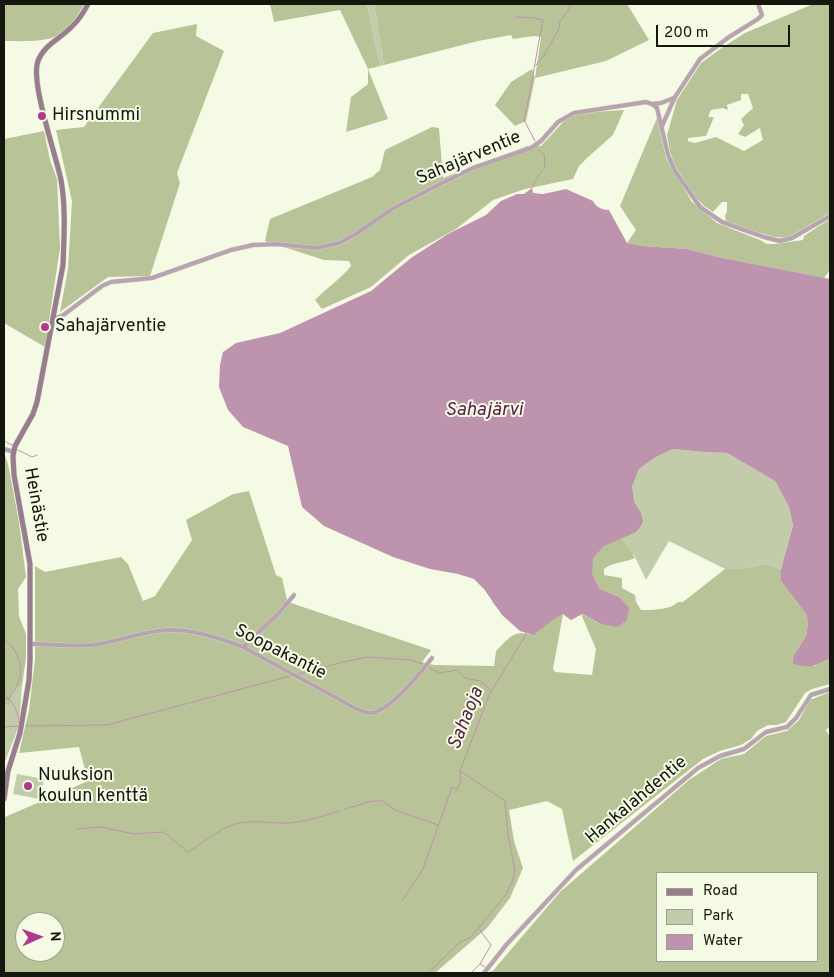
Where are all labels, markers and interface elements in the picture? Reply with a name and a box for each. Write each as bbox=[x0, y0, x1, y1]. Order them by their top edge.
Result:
scale bar bbox=[659, 15, 793, 47]
text: 200 m bbox=[664, 24, 709, 43]
place label: Hirsnummi bbox=[52, 105, 140, 127]
marker: Hirsnummi bbox=[36, 110, 48, 122]
street label: Sahajärventie bbox=[414, 127, 524, 191]
place label: Sahajärventie bbox=[55, 316, 166, 338]
marker: Sahajärventie bbox=[39, 321, 51, 333]
water label: Sahajärvi bbox=[445, 400, 523, 422]
street label: Heinästie bbox=[18, 466, 52, 544]
street label: Soopakantie bbox=[231, 621, 329, 685]
water label: Sahaoja bbox=[444, 684, 490, 754]
street label: Hankalahdentie bbox=[582, 752, 692, 850]
place label: Nuuksion koulun kenttä bbox=[38, 765, 148, 808]
marker: Nuuksion koulun kenttä bbox=[22, 780, 34, 792]
legend bbox=[656, 872, 819, 962]
text: Road bbox=[703, 882, 738, 901]
text: Park bbox=[703, 907, 734, 926]
north arrow bbox=[15, 912, 65, 962]
text: N bbox=[46, 931, 63, 942]
text: Water bbox=[703, 932, 742, 951]

